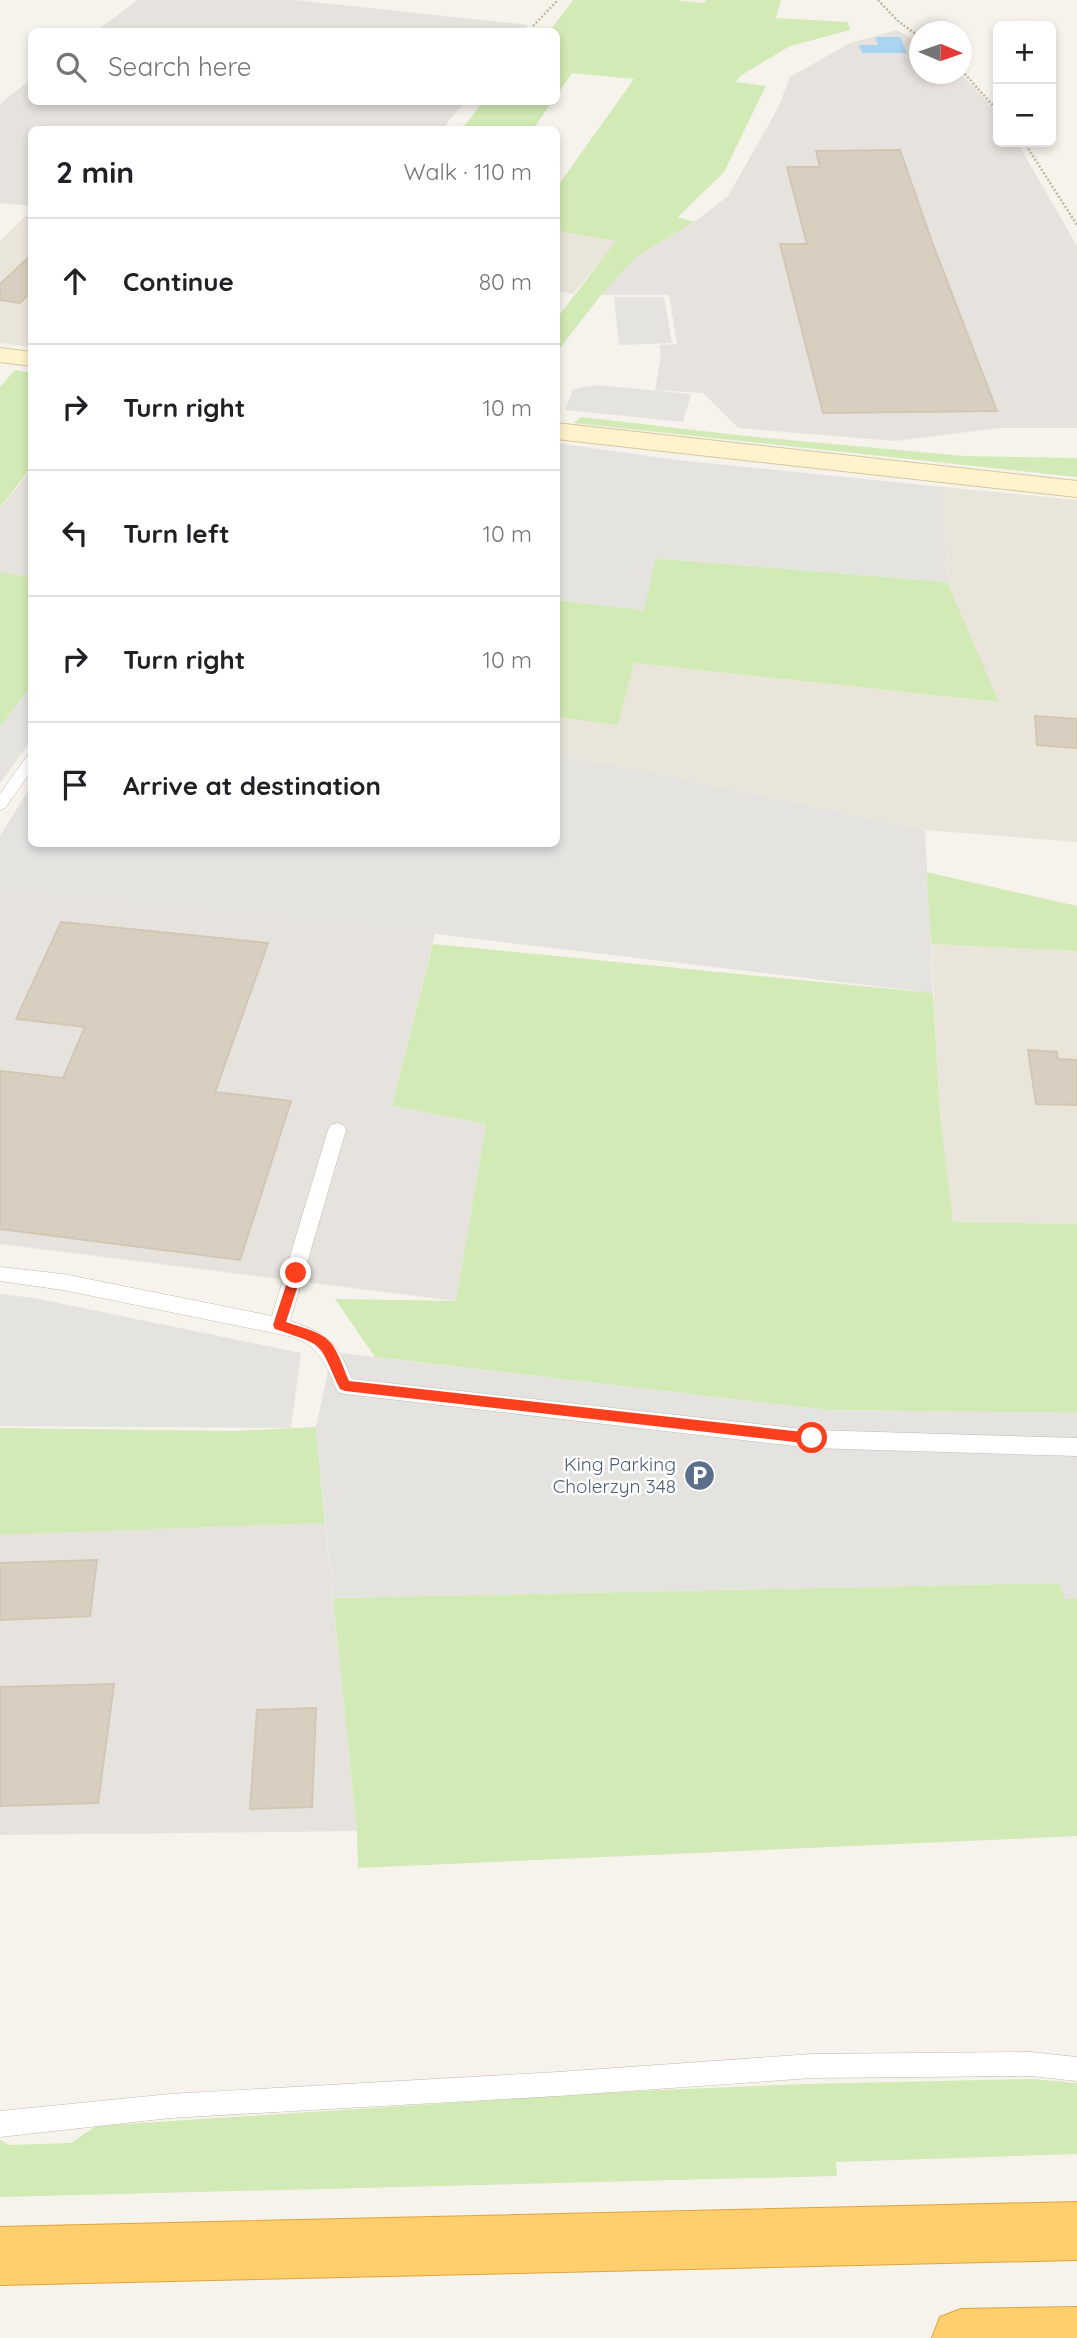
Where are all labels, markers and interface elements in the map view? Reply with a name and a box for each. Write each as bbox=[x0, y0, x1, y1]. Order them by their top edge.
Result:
north arrow bbox=[909, 21, 972, 84]
map controls bbox=[993, 21, 1056, 147]
button: + bbox=[993, 21, 1056, 84]
search box bbox=[28, 28, 560, 105]
icon: search bbox=[52, 48, 90, 86]
text: Search here bbox=[108, 50, 252, 83]
button: − bbox=[993, 84, 1056, 147]
text: 2 min bbox=[56, 153, 134, 191]
text: Walk · 110 m bbox=[403, 157, 532, 186]
icon: ahead bbox=[56, 262, 94, 300]
text: Continue bbox=[123, 265, 234, 298]
text: 80 m bbox=[479, 267, 532, 296]
icon: right bbox=[56, 388, 94, 426]
text: Turn right bbox=[123, 391, 245, 424]
text: 10 m bbox=[483, 393, 532, 422]
icon: left bbox=[56, 514, 94, 552]
text: Turn left bbox=[123, 517, 230, 550]
text: 10 m bbox=[483, 519, 532, 548]
icon: right bbox=[56, 640, 94, 678]
text: Turn right bbox=[123, 643, 245, 676]
text: 10 m bbox=[483, 645, 532, 674]
icon: arrive bbox=[56, 766, 94, 804]
text: Arrive at destination bbox=[123, 769, 381, 802]
route end bbox=[280, 1257, 311, 1288]
route start bbox=[796, 1422, 827, 1453]
place label: King Parking Cholerzyn 348 bbox=[553, 1452, 676, 1498]
parking icon: King Parking Cholerzyn 348 bbox=[682, 1458, 716, 1492]

